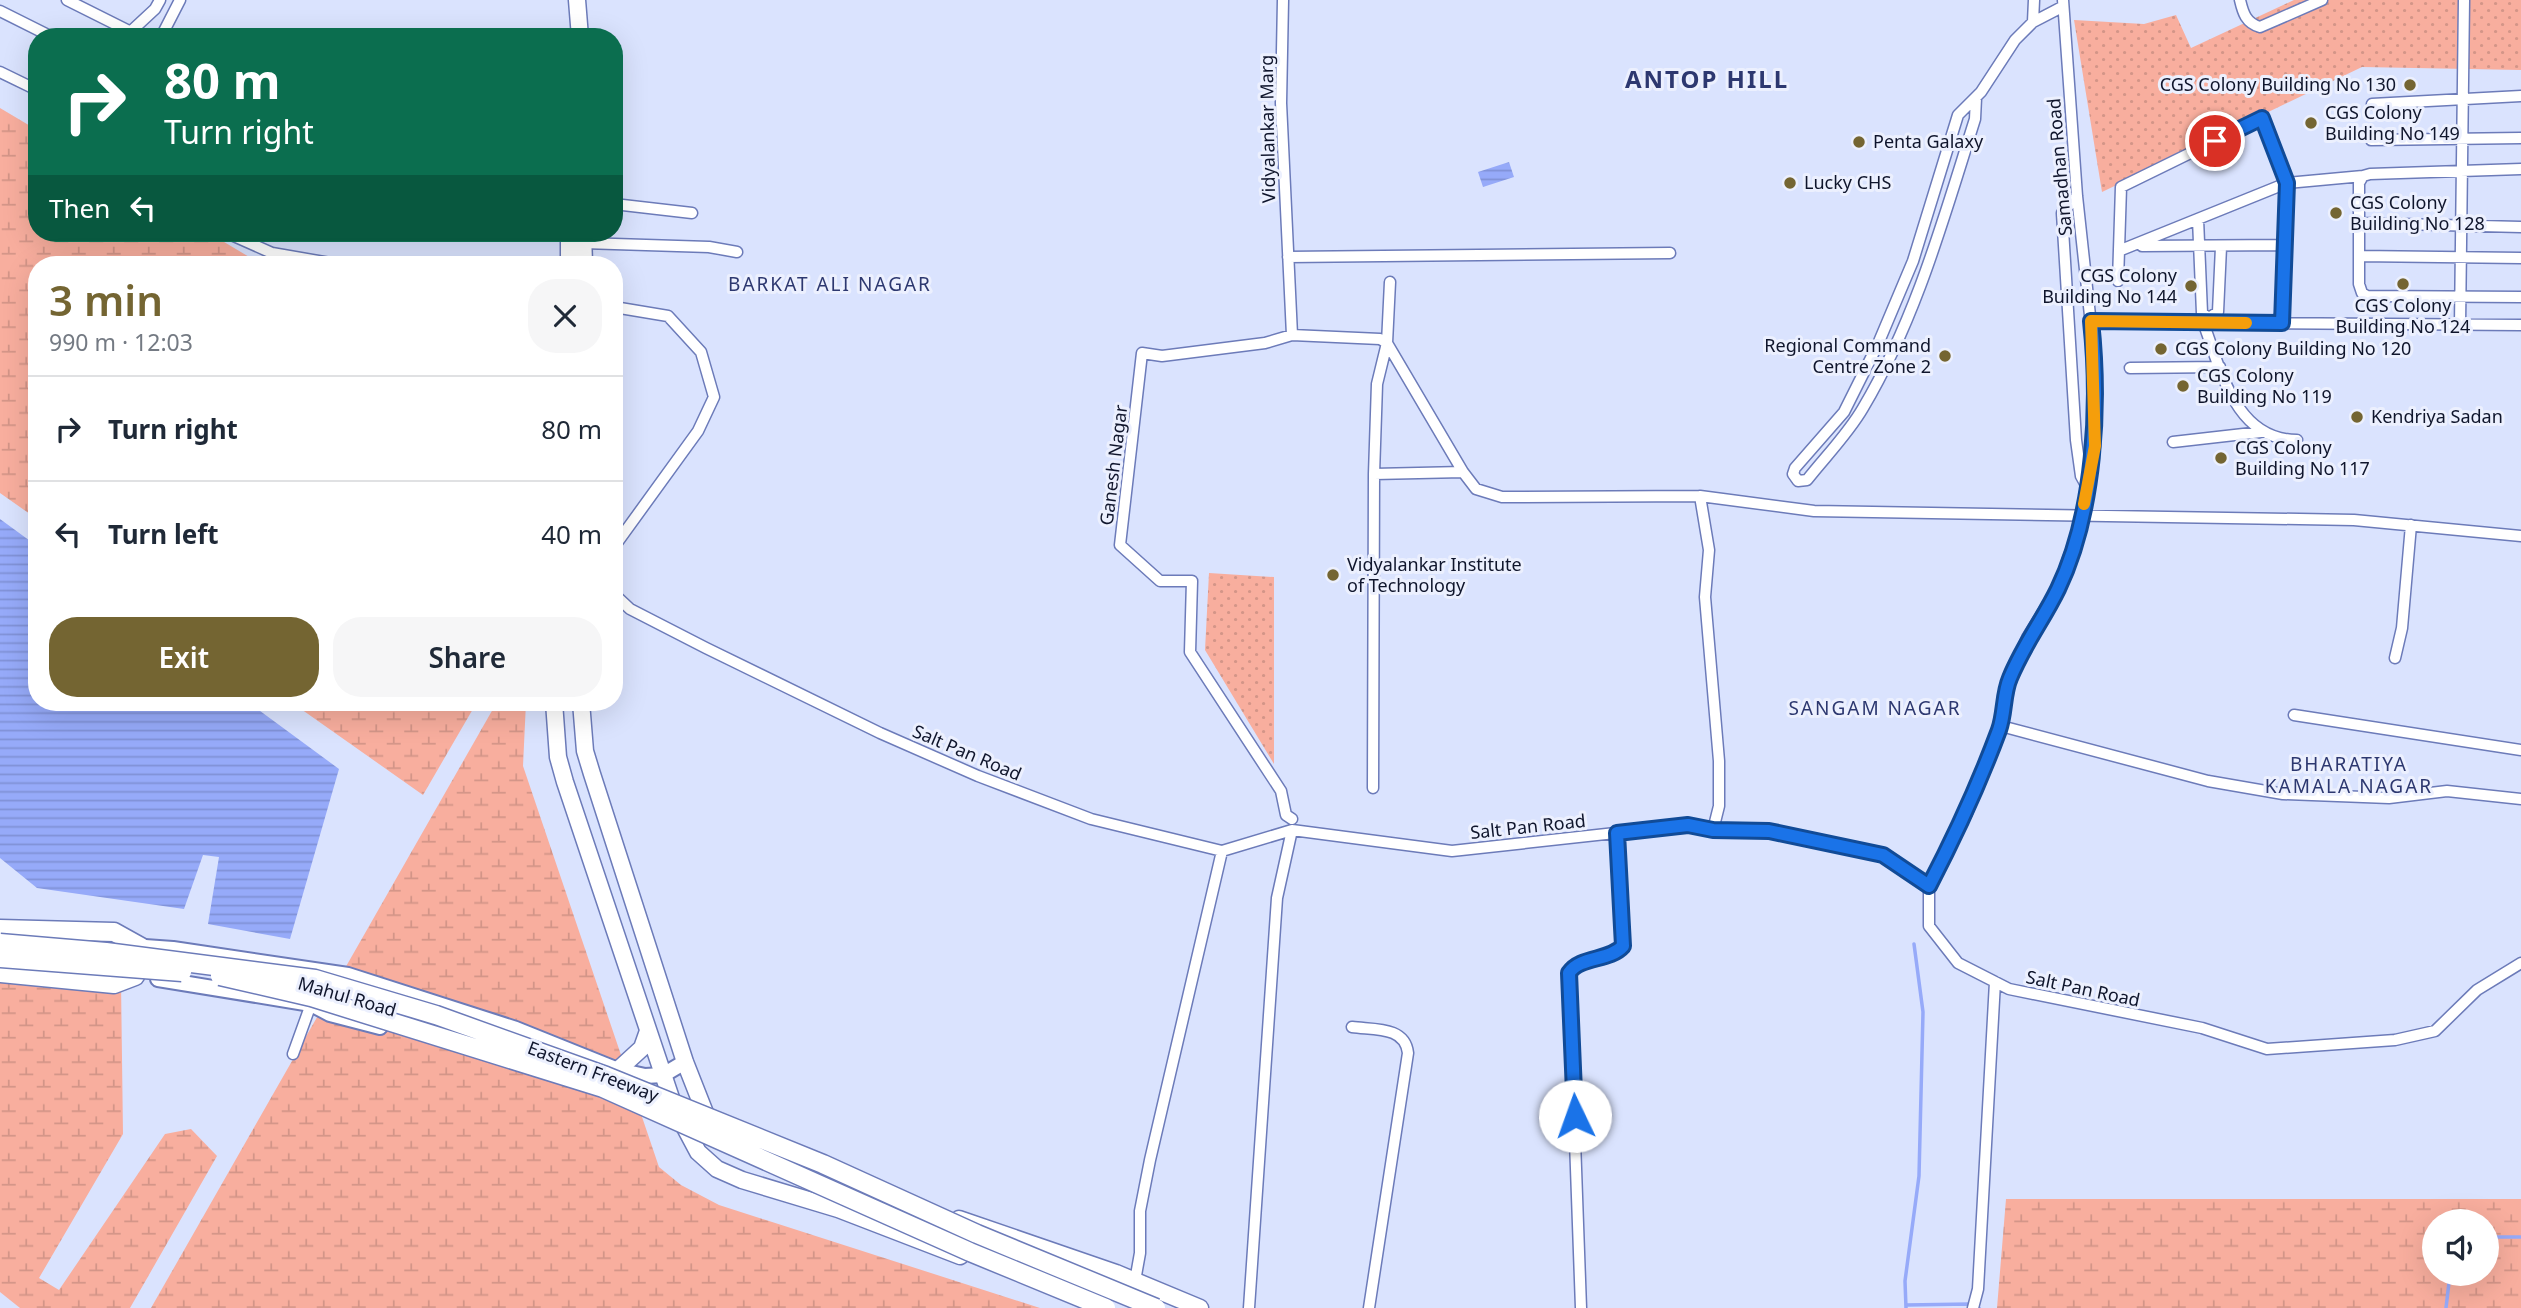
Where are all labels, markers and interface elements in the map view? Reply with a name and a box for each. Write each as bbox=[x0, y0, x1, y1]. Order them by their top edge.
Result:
text: 80 m bbox=[164, 47, 281, 113]
street label: Vidyalankar Marg bbox=[1254, 55, 1280, 203]
icon: right bbox=[49, 56, 140, 147]
district label: ANTOP HILL bbox=[1625, 62, 1789, 95]
place label: CGS Colony Building No 130 bbox=[2160, 72, 2396, 96]
marker: CGS Colony Building No 130 bbox=[2402, 77, 2418, 93]
street label: Samadhan Road bbox=[2041, 97, 2077, 237]
place label: CGS Colony Building No 149 bbox=[2325, 100, 2460, 145]
text: Turn right bbox=[164, 110, 314, 153]
pin bbox=[2185, 111, 2245, 171]
marker: CGS Colony Building No 149 bbox=[2303, 115, 2319, 131]
icon: arrive bbox=[2196, 122, 2234, 160]
place label: Penta Galaxy bbox=[1873, 129, 1984, 153]
marker: Penta Galaxy bbox=[1851, 134, 1867, 150]
place label: Lucky CHS bbox=[1804, 170, 1891, 194]
marker: Lucky CHS bbox=[1782, 175, 1798, 191]
icon: left bbox=[124, 189, 162, 227]
text: Then bbox=[49, 190, 110, 226]
place label: CGS Colony Building No 128 bbox=[2350, 190, 2485, 235]
marker: CGS Colony Building No 128 bbox=[2328, 205, 2344, 221]
place label: CGS Colony Building No 144 bbox=[2042, 263, 2178, 308]
text: 3 min bbox=[49, 271, 163, 328]
district label: BARKAT ALI NAGAR bbox=[728, 271, 932, 297]
marker: CGS Colony Building No 124 bbox=[2395, 276, 2411, 292]
marker: CGS Colony Building No 144 bbox=[2183, 278, 2199, 294]
button: close bbox=[528, 279, 602, 353]
place label: CGS Colony Building No 124 bbox=[2336, 293, 2470, 338]
text: 990 m · 12:03 bbox=[49, 326, 193, 358]
place label: Regional Command Centre Zone 2 bbox=[1764, 333, 1931, 378]
place label: CGS Colony Building No 120 bbox=[2175, 336, 2411, 360]
marker: CGS Colony Building No 120 bbox=[2153, 341, 2169, 357]
marker: Regional Command Centre Zone 2 bbox=[1937, 348, 1953, 364]
place label: CGS Colony Building No 119 bbox=[2197, 363, 2332, 408]
marker: CGS Colony Building No 119 bbox=[2175, 378, 2191, 394]
street label: Ganesh Nagar bbox=[1094, 403, 1132, 527]
place label: Kendriya Sadan bbox=[2371, 404, 2503, 428]
marker: Kendriya Sadan bbox=[2349, 409, 2365, 425]
icon: right bbox=[49, 410, 87, 448]
text: Turn right bbox=[108, 411, 238, 447]
text: 80 m bbox=[541, 411, 602, 447]
place label: CGS Colony Building No 117 bbox=[2235, 435, 2370, 480]
marker: CGS Colony Building No 117 bbox=[2213, 450, 2229, 466]
icon: left bbox=[49, 515, 87, 553]
text: Turn left bbox=[108, 516, 219, 552]
text: 40 m bbox=[541, 516, 602, 552]
place label: Vidyalankar Institute of Technology bbox=[1347, 552, 1522, 597]
marker: Vidyalankar Institute of Technology bbox=[1325, 567, 1341, 583]
button: Exit bbox=[49, 617, 319, 697]
button: Share bbox=[333, 617, 602, 697]
district label: SANGAM NAGAR bbox=[1788, 695, 1962, 721]
street label: Salt Pan Road bbox=[909, 718, 1025, 786]
district label: BHARATIYA KAMALA NAGAR bbox=[2265, 751, 2433, 799]
street label: Salt Pan Road bbox=[1469, 808, 1587, 844]
street label: Salt Pan Road bbox=[2024, 964, 2142, 1012]
street label: Mahul Road bbox=[295, 971, 399, 1022]
street label: Eastern Freeway bbox=[524, 1035, 663, 1107]
position arrow bbox=[1538, 1079, 1612, 1153]
map controls bbox=[2422, 1209, 2499, 1286]
button: sound bbox=[2422, 1209, 2499, 1286]

